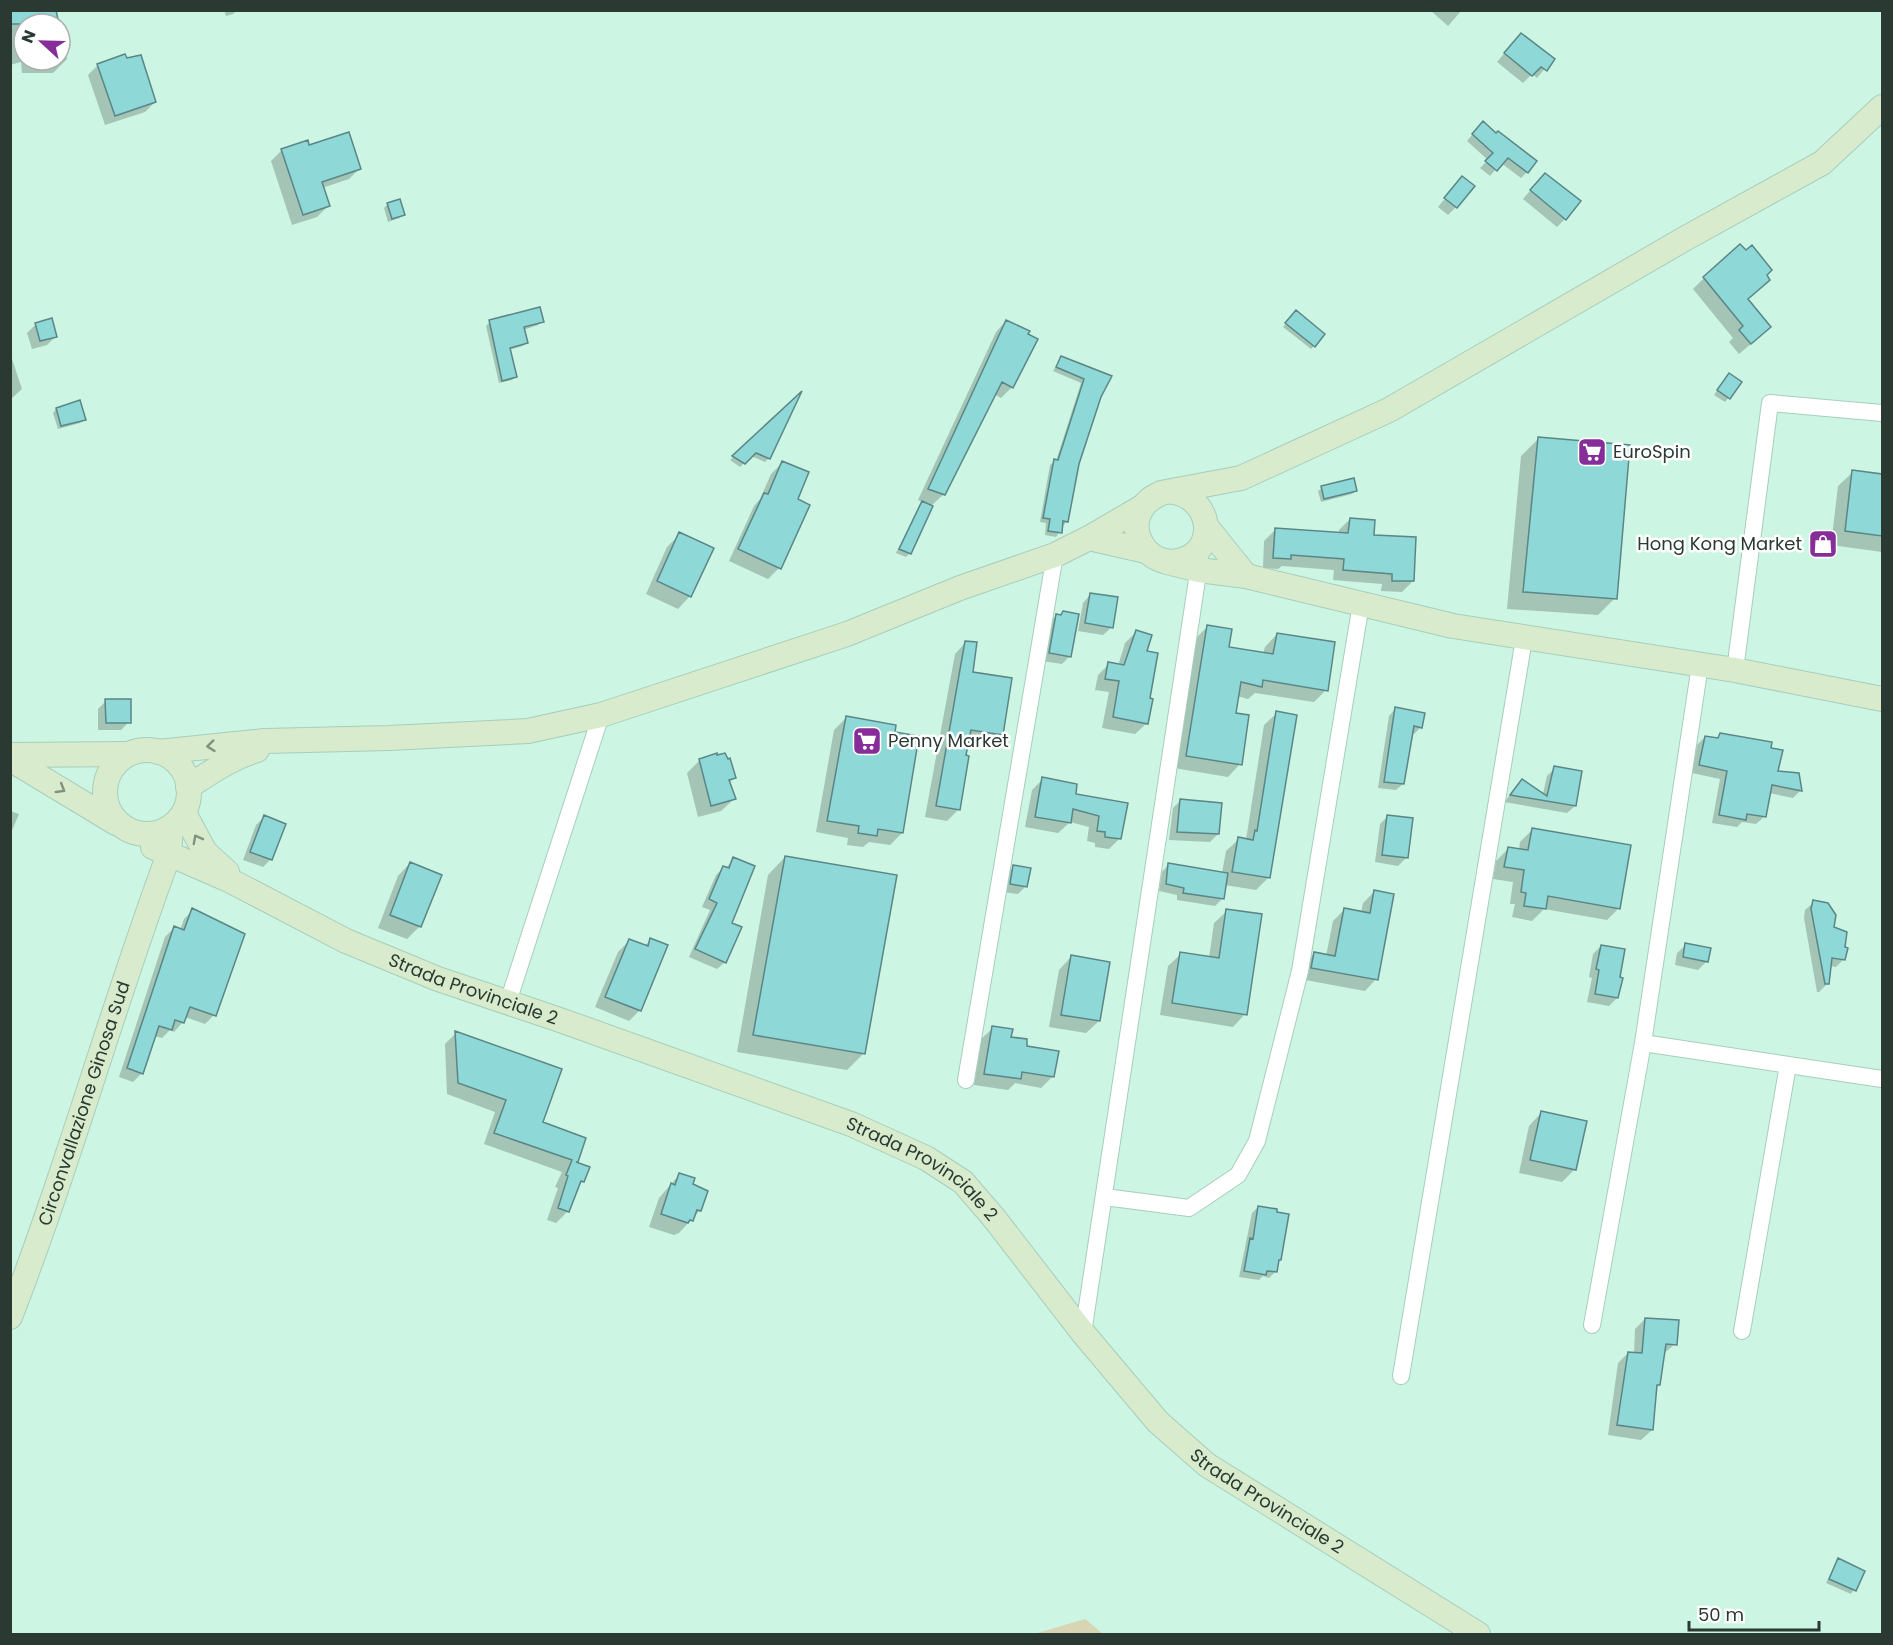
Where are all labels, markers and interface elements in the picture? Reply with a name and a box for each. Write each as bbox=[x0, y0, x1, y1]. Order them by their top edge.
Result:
north arrow bbox=[12, 12, 72, 72]
text: N bbox=[16, 27, 41, 46]
supermarket icon: EuroSpin bbox=[1576, 436, 1608, 468]
place label: EuroSpin bbox=[1613, 439, 1691, 464]
shop icon: Hong Kong Market bbox=[1807, 528, 1839, 560]
place label: Hong Kong Market bbox=[1637, 531, 1802, 556]
supermarket icon: Penny Market bbox=[851, 725, 883, 757]
place label: Penny Market bbox=[888, 728, 1009, 753]
one-way arrow bbox=[207, 739, 216, 752]
one-way arrow bbox=[55, 782, 65, 794]
one-way arrow bbox=[193, 834, 204, 845]
street label: Strada Provinciale 2 bbox=[385, 947, 561, 1030]
street label: Circonvallazione Ginosa Sud bbox=[31, 978, 136, 1229]
street label: Strada Provinciale 2 bbox=[842, 1110, 1004, 1226]
street label: Strada Provinciale 2 bbox=[1185, 1443, 1349, 1559]
scale bar bbox=[1689, 1594, 1820, 1632]
text: 50 m bbox=[1698, 1602, 1744, 1627]

